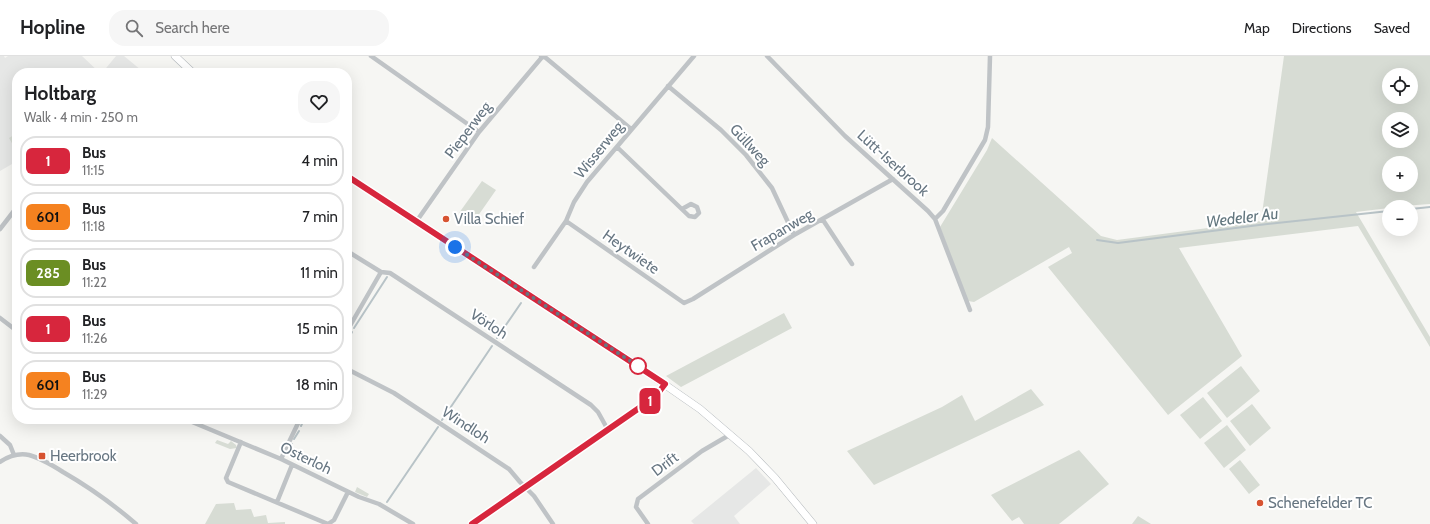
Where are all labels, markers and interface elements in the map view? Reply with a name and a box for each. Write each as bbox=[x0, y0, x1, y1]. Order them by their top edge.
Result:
search box bbox=[109, 10, 389, 46]
text: Hopline bbox=[20, 16, 85, 39]
icon: search bbox=[123, 17, 145, 39]
text: Search here bbox=[155, 19, 230, 37]
text: Map bbox=[1244, 19, 1270, 37]
text: Directions bbox=[1292, 19, 1352, 37]
text: Saved bbox=[1374, 19, 1410, 37]
map controls bbox=[1382, 68, 1418, 236]
button: locate bbox=[1382, 68, 1418, 104]
button: heart bbox=[298, 81, 340, 123]
text: Holtbarg bbox=[24, 82, 96, 105]
street label: Pieperweg bbox=[441, 98, 495, 162]
text: Walk · 4 min · 250 m bbox=[24, 109, 138, 125]
button: layers bbox=[1382, 112, 1418, 148]
street label: Wisserweg bbox=[571, 117, 628, 182]
street label: Güllweg bbox=[726, 120, 774, 170]
street label: Lütt-Iserbrook bbox=[853, 126, 933, 200]
text: Bus bbox=[82, 144, 106, 162]
text: 1 bbox=[45, 152, 51, 170]
text: 4 min bbox=[301, 152, 338, 170]
button: + bbox=[1382, 156, 1418, 192]
text: 11:15 bbox=[82, 162, 104, 178]
text: Bus bbox=[82, 200, 106, 218]
button: − bbox=[1382, 200, 1418, 236]
water label: Wedeler Au bbox=[1205, 204, 1279, 231]
street label: Frapanweg bbox=[748, 205, 817, 255]
text: 601 bbox=[37, 208, 59, 226]
text: 7 min bbox=[302, 208, 338, 226]
place label: Villa Schief bbox=[454, 210, 524, 228]
marker: Villa Schief bbox=[441, 214, 451, 224]
text: 11:18 bbox=[82, 218, 105, 234]
street label: Heytwiete bbox=[599, 226, 663, 278]
your location bbox=[445, 237, 465, 257]
text: Bus bbox=[82, 256, 106, 274]
text: 285 bbox=[36, 264, 60, 282]
text: 11 min bbox=[300, 264, 338, 282]
text: 11:22 bbox=[82, 274, 107, 290]
street label: Vörloh bbox=[467, 305, 511, 343]
text: Bus bbox=[82, 312, 106, 330]
text: 1 bbox=[45, 320, 51, 338]
text: 15 min bbox=[297, 320, 338, 338]
text: 11:26 bbox=[82, 330, 107, 346]
unlabelled marker bbox=[629, 357, 647, 375]
text: Bus bbox=[82, 368, 106, 386]
text: 601 bbox=[37, 376, 59, 394]
text: 18 min bbox=[296, 376, 338, 394]
text: 11:29 bbox=[82, 386, 107, 402]
line badge: 1 bbox=[637, 388, 663, 414]
text: 1 bbox=[647, 392, 653, 410]
street label: Windloh bbox=[439, 403, 493, 447]
street label: Osterloh bbox=[277, 438, 335, 478]
place label: Heerbrook bbox=[50, 447, 117, 465]
street label: Drift bbox=[648, 448, 682, 480]
marker: Heerbrook bbox=[37, 451, 47, 461]
place label: Schenefelder TC bbox=[1268, 494, 1372, 512]
marker: Schenefelder TC bbox=[1255, 498, 1265, 508]

